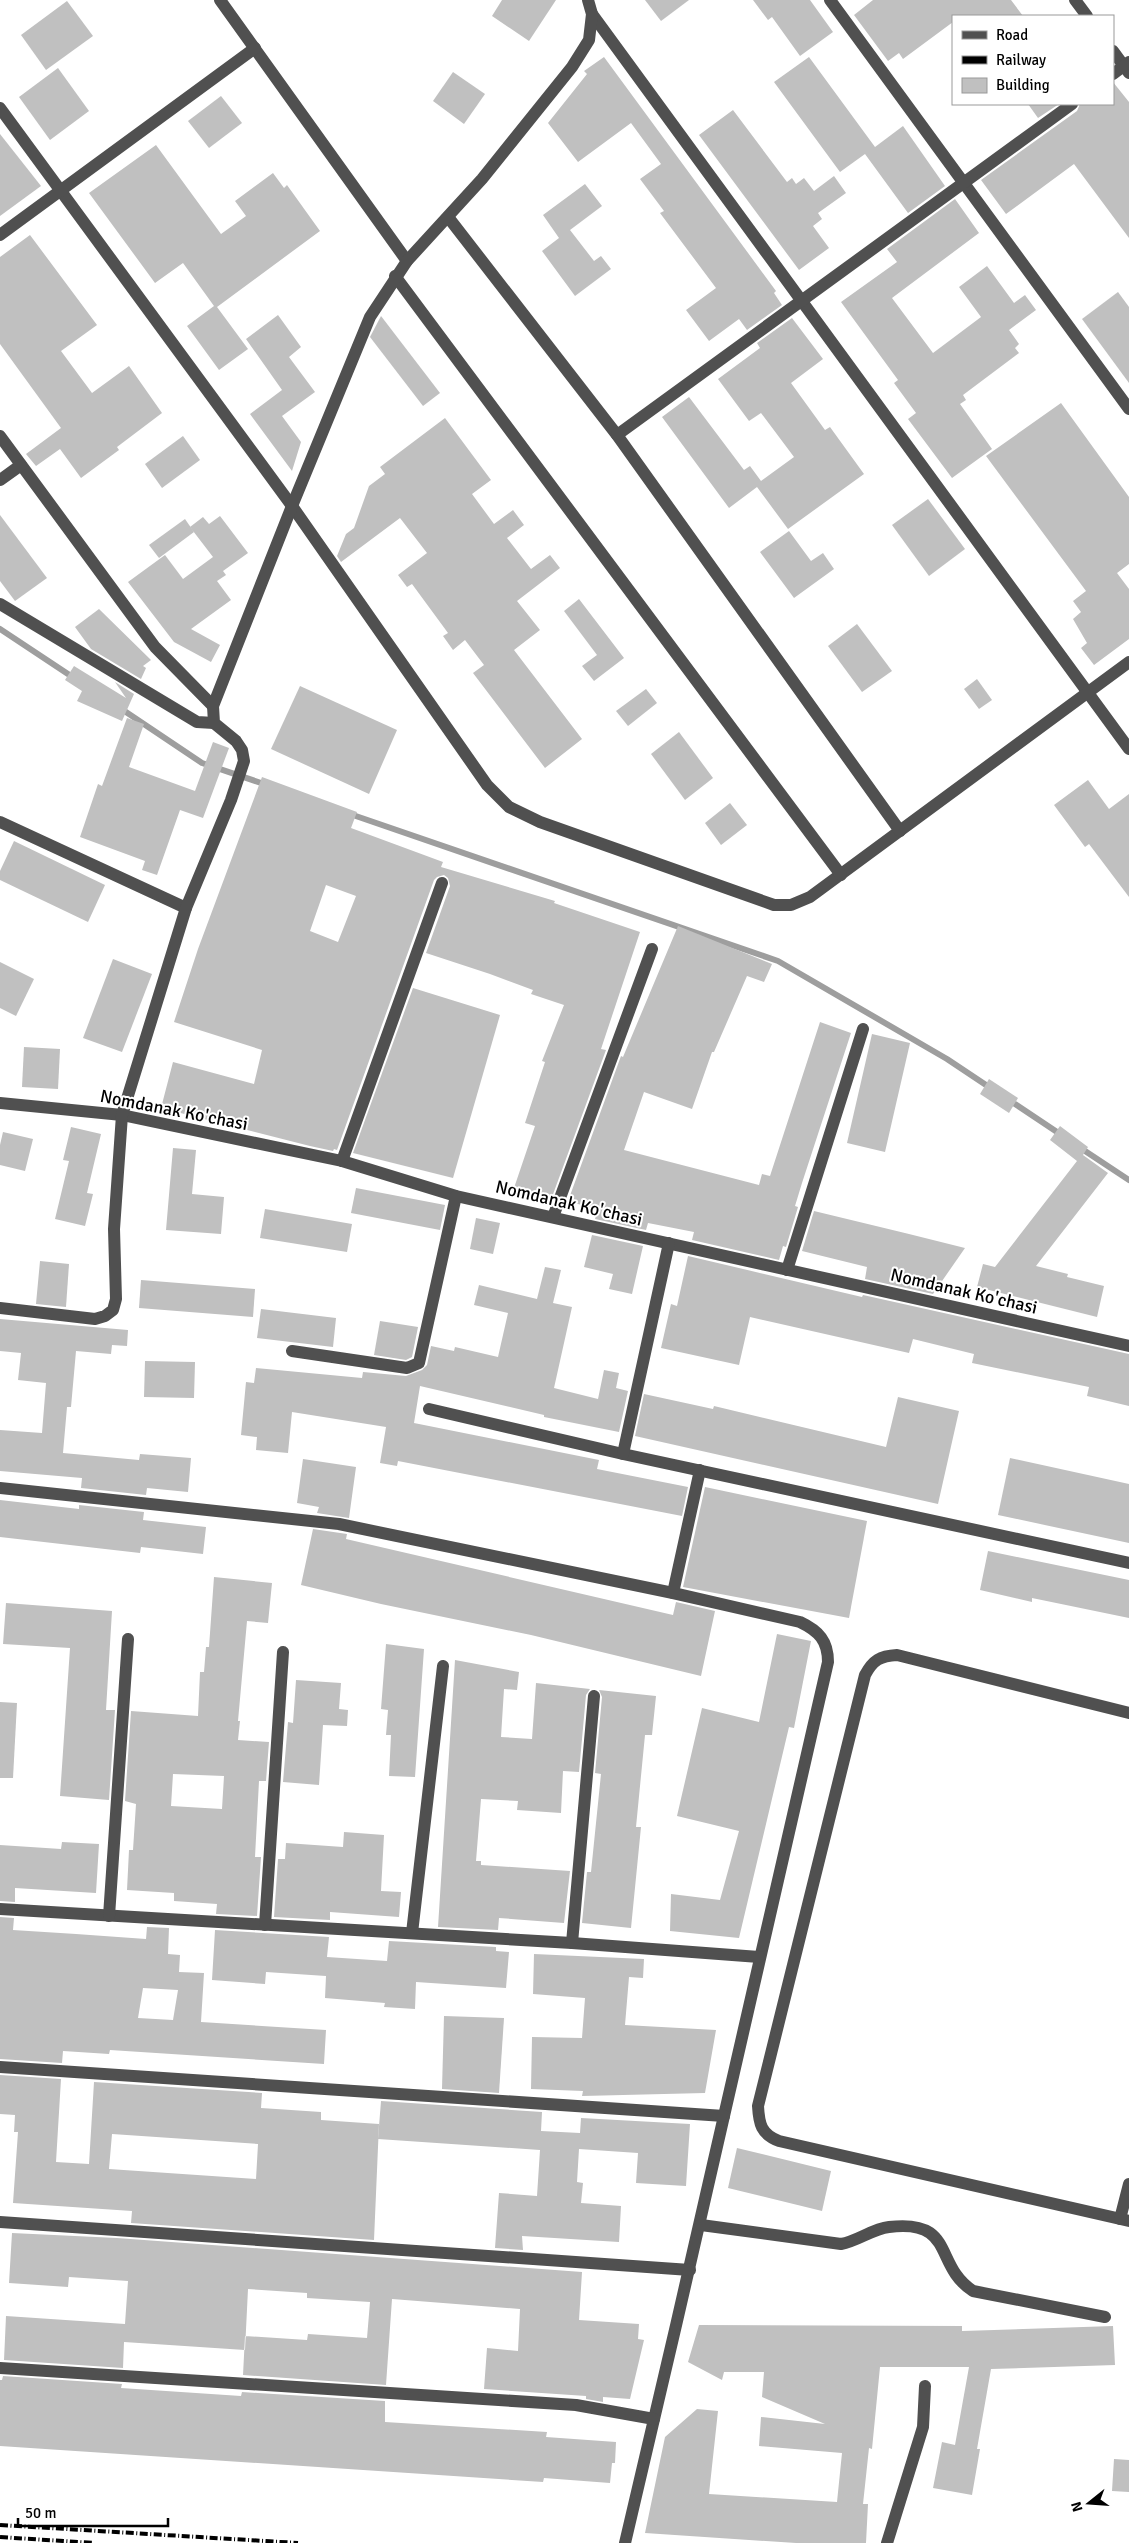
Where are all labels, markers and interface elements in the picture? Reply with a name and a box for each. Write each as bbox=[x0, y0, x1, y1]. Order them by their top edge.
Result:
legend bbox=[952, 15, 1114, 105]
text: Road bbox=[996, 26, 1028, 44]
text: Railway bbox=[996, 51, 1046, 69]
text: Building bbox=[996, 76, 1050, 94]
street label: Nomdanak Ko'chasi bbox=[98, 1085, 250, 1135]
street label: Nomdanak Ko'chasi bbox=[493, 1175, 645, 1231]
street label: Nomdanak Ko'chasi bbox=[888, 1263, 1040, 1319]
north arrow bbox=[1064, 2478, 1114, 2528]
scale bar bbox=[18, 2496, 168, 2528]
text: N bbox=[1067, 2500, 1087, 2514]
text: 50 m bbox=[25, 2504, 56, 2522]

